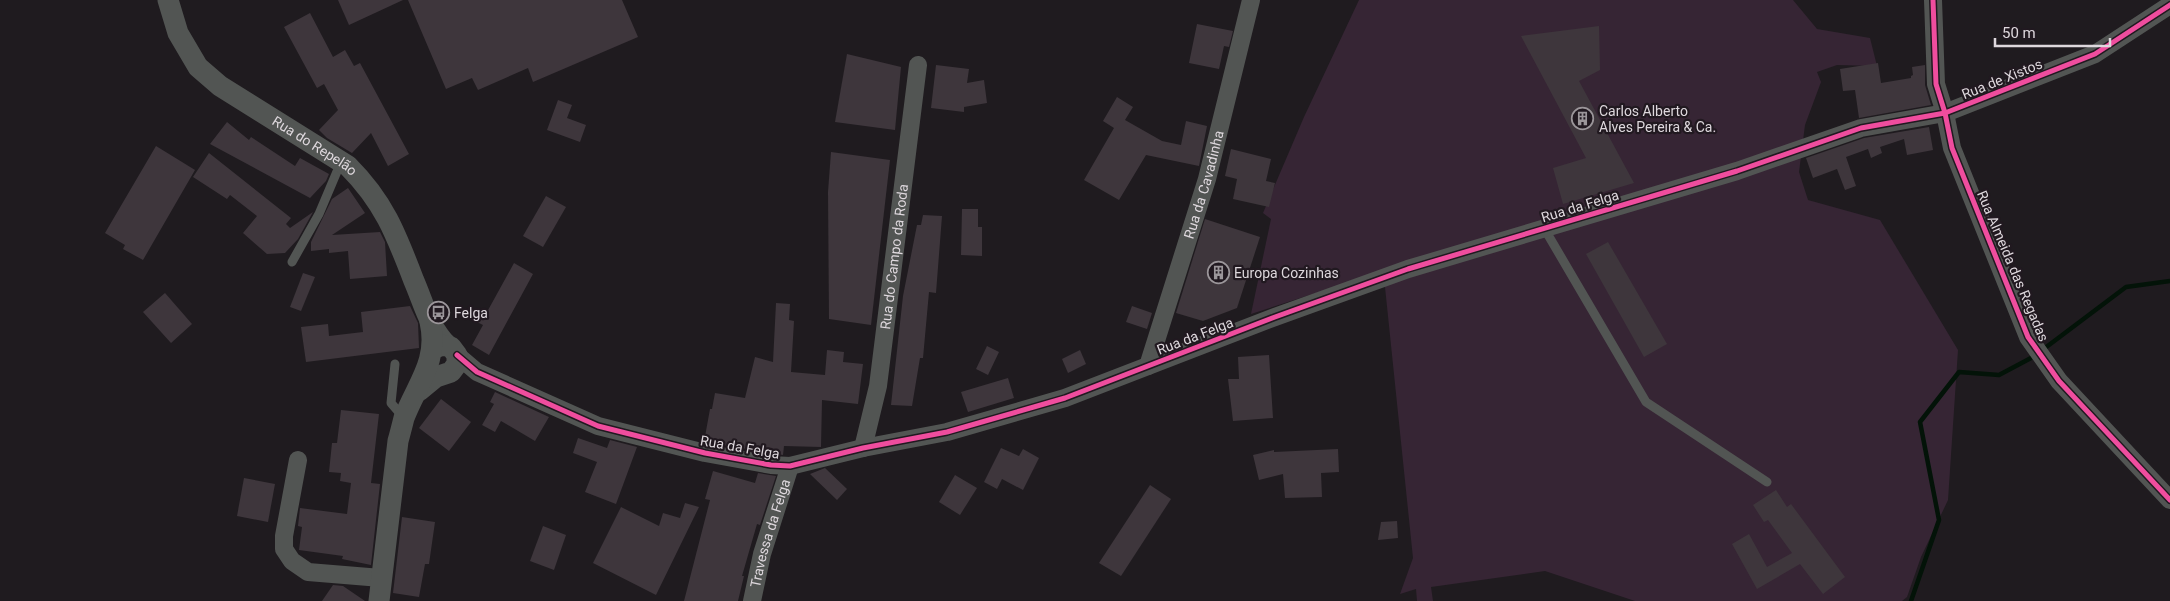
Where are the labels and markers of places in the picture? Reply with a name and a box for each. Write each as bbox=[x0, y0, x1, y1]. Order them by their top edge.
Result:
place label: Carlos Alberto Alves Pereira & Ca. bbox=[1599, 103, 1716, 135]
building icon: Carlos Alberto Alves Pereira & Ca. bbox=[1571, 107, 1595, 131]
building icon: Europa Cozinhas bbox=[1206, 261, 1230, 285]
place label: Europa Cozinhas bbox=[1234, 265, 1339, 281]
bus stop icon: Felga bbox=[426, 301, 450, 325]
place label: Felga bbox=[454, 305, 488, 321]

